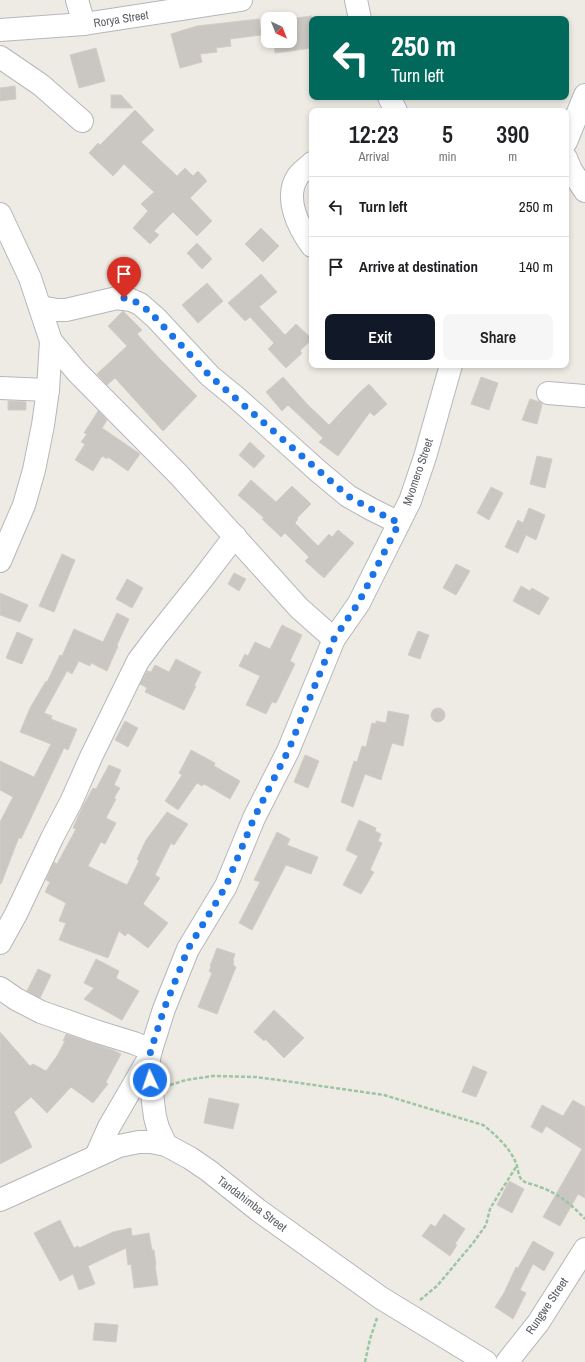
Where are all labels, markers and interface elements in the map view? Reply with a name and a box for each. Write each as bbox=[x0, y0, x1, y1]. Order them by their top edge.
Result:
street label: Rorya Street bbox=[92, 7, 150, 31]
north arrow bbox=[261, 12, 297, 48]
map controls bbox=[261, 12, 297, 48]
text: 250 m bbox=[391, 27, 456, 65]
icon: left bbox=[325, 32, 377, 84]
text: Turn left bbox=[391, 63, 444, 88]
text: 12:23 bbox=[349, 118, 399, 150]
text: 5 bbox=[442, 118, 453, 150]
text: 390 bbox=[496, 118, 529, 150]
text: Arrival bbox=[358, 148, 389, 165]
text: min bbox=[439, 148, 456, 165]
text: m bbox=[508, 148, 517, 165]
icon: left bbox=[325, 196, 347, 218]
text: Turn left bbox=[359, 196, 407, 217]
text: 250 m bbox=[519, 196, 553, 217]
icon: arrive bbox=[325, 256, 347, 278]
text: Arrive at destination bbox=[359, 256, 478, 277]
text: 140 m bbox=[519, 256, 553, 277]
pin bbox=[107, 257, 141, 298]
icon: arrive bbox=[113, 263, 135, 285]
button: Exit bbox=[325, 314, 435, 360]
button: Share bbox=[443, 314, 553, 360]
street label: Mvomero Street bbox=[399, 436, 437, 508]
position arrow bbox=[129, 1059, 171, 1101]
street label: Tandahimba Street bbox=[214, 1173, 290, 1236]
street label: Rungwe Street bbox=[522, 1274, 572, 1337]

